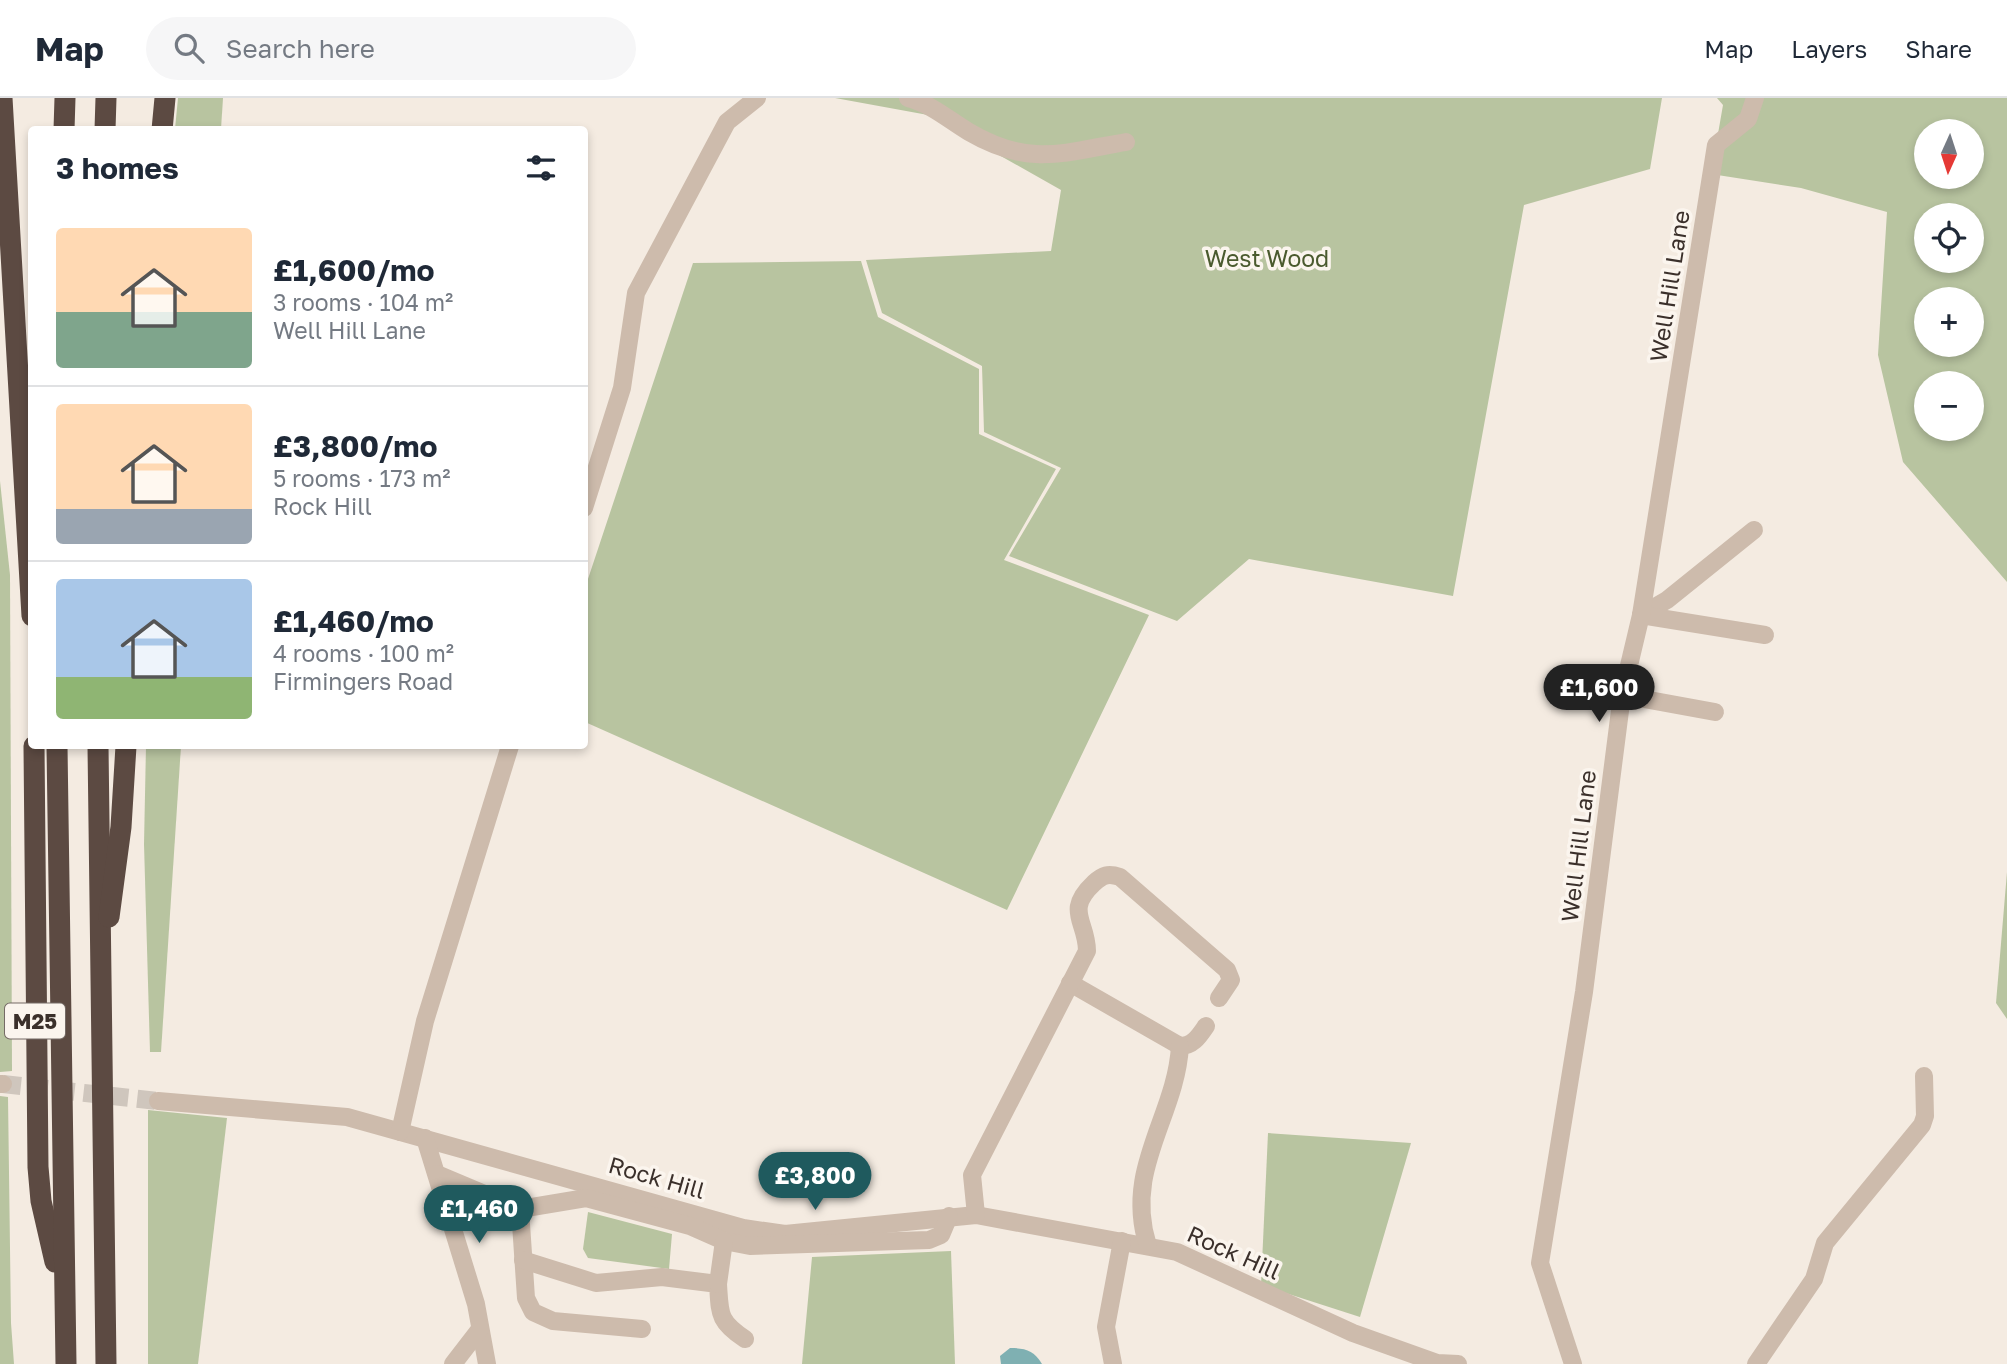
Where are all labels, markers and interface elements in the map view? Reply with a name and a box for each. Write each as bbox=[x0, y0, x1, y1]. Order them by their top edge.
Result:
search box bbox=[146, 17, 636, 80]
text: Map bbox=[35, 29, 104, 68]
icon: search bbox=[170, 29, 208, 67]
text: Search here bbox=[226, 33, 375, 64]
text: Map bbox=[1704, 34, 1753, 63]
text: Layers bbox=[1791, 34, 1867, 63]
text: Share bbox=[1905, 34, 1972, 63]
north arrow bbox=[1914, 119, 1984, 189]
map controls bbox=[1914, 119, 1984, 441]
icon: filters bbox=[522, 149, 560, 187]
text: 3 homes bbox=[56, 150, 179, 186]
button: locate bbox=[1914, 203, 1984, 273]
street label: Well Hill Lane bbox=[1643, 208, 1695, 364]
park label: West Wood bbox=[1205, 244, 1329, 272]
text: £1,600/mo bbox=[273, 252, 435, 288]
icon: home bbox=[112, 256, 196, 340]
button: + bbox=[1914, 287, 1984, 357]
text: 3 rooms · 104 m² bbox=[273, 288, 453, 316]
text: Well Hill Lane bbox=[273, 316, 426, 344]
button: − bbox=[1914, 371, 1984, 441]
text: £3,800/mo bbox=[273, 428, 438, 464]
icon: home bbox=[112, 432, 196, 516]
text: 5 rooms · 173 m² bbox=[273, 464, 451, 492]
text: Rock Hill bbox=[273, 492, 372, 520]
text: £1,460/mo bbox=[273, 603, 434, 639]
icon: home bbox=[112, 607, 196, 691]
text: 4 rooms · 100 m² bbox=[273, 639, 454, 667]
pin: £1,600 bbox=[1542, 664, 1656, 724]
text: Firmingers Road bbox=[273, 667, 453, 695]
text: £1,600 bbox=[1560, 673, 1638, 701]
street label: Well Hill Lane bbox=[1555, 768, 1601, 924]
road number: M25 bbox=[5, 1004, 65, 1038]
street label: Rock Hill bbox=[606, 1150, 708, 1204]
pin: £3,800 bbox=[758, 1152, 872, 1212]
text: £3,800 bbox=[774, 1161, 856, 1189]
pin: £1,460 bbox=[422, 1186, 536, 1245]
text: £1,460 bbox=[440, 1194, 518, 1222]
street label: Rock Hill bbox=[1183, 1219, 1285, 1285]

